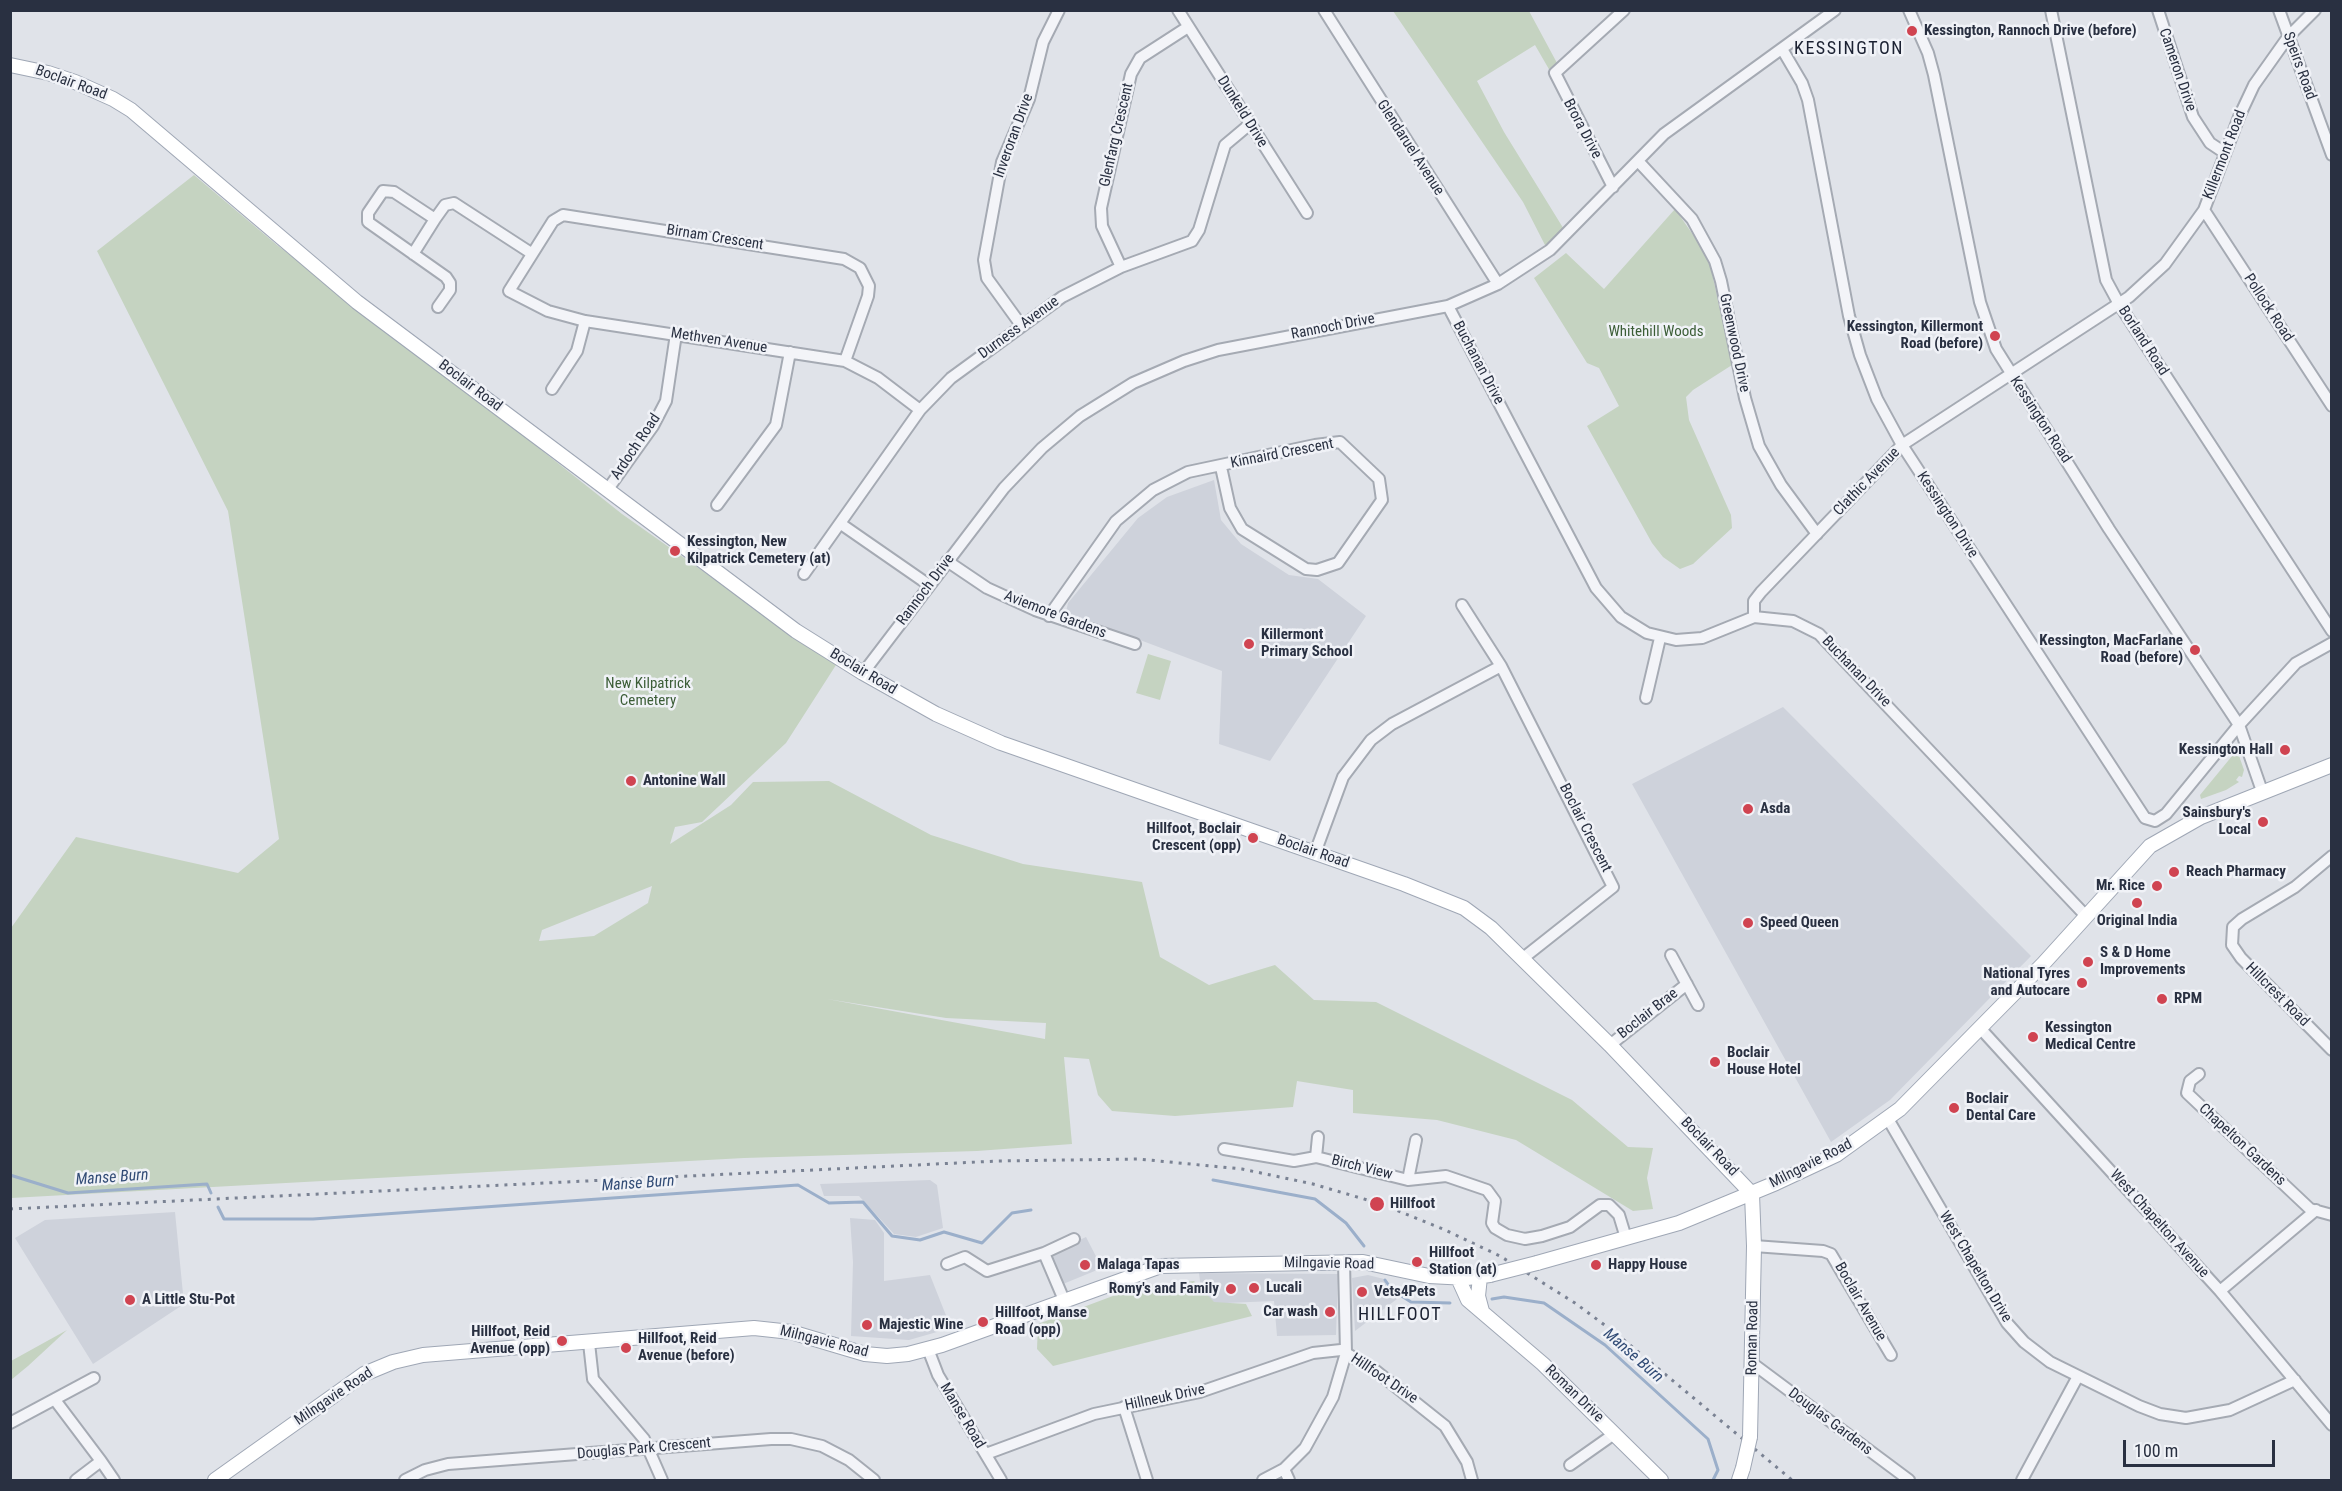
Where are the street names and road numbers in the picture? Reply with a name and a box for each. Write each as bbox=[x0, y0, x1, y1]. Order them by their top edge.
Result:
street label: Cameron Drive bbox=[2154, 26, 2200, 114]
street label: Speirs Road bbox=[2278, 30, 2320, 102]
street label: Boclair Road bbox=[33, 62, 109, 104]
street label: Dunkeld Drive bbox=[1213, 73, 1271, 151]
street label: Glenfarg Crescent bbox=[1096, 81, 1138, 189]
street label: Inveroran Drive bbox=[990, 91, 1038, 181]
street label: Brora Drive bbox=[1559, 96, 1605, 162]
street label: Glendaruel Avenue bbox=[1372, 97, 1448, 199]
street label: Killermont Road bbox=[2200, 108, 2250, 202]
street label: Birnam Crescent bbox=[665, 221, 765, 255]
street label: Pollock Road bbox=[2239, 271, 2297, 345]
street label: Greenwood Drive bbox=[1715, 292, 1753, 394]
street label: Durness Avenue bbox=[975, 293, 1063, 363]
street label: Borland Road bbox=[2114, 303, 2172, 379]
street label: Rannoch Drive bbox=[1290, 310, 1376, 344]
street label: Buchanan Drive bbox=[1448, 318, 1508, 408]
street label: Methven Avenue bbox=[670, 325, 768, 357]
street label: Boclair Road bbox=[435, 356, 505, 416]
street label: Kessington Road bbox=[2005, 373, 2075, 467]
street label: Ardoch Road bbox=[607, 411, 665, 483]
street label: Kinnaird Crescent bbox=[1229, 435, 1335, 473]
street label: Clathic Avenue bbox=[1830, 444, 1904, 520]
street label: Kessington Drive bbox=[1912, 468, 1982, 562]
street label: Rannoch Drive bbox=[893, 551, 959, 629]
street label: Aviemore Gardens bbox=[1001, 587, 1109, 643]
street label: Buchanan Drive bbox=[1818, 633, 1894, 711]
street label: Boclair Road bbox=[826, 645, 900, 699]
street label: Boclair Crescent bbox=[1555, 781, 1615, 875]
street label: Boclair Road bbox=[1275, 831, 1351, 873]
street label: Hillcrest Road bbox=[2241, 959, 2313, 1031]
street label: Boclair Brae bbox=[1614, 985, 1682, 1043]
street label: Chapelton Gardens bbox=[2195, 1100, 2289, 1190]
street label: Boclair Road bbox=[1677, 1114, 1741, 1180]
street label: Milngavie Road bbox=[1767, 1135, 1855, 1193]
street label: Birch View bbox=[1330, 1152, 1394, 1184]
street label: West Chapelton Avenue bbox=[2106, 1166, 2212, 1282]
street label: West Chapelton Drive bbox=[1935, 1208, 2015, 1326]
street label: Milngavie Road bbox=[1284, 1254, 1374, 1274]
street label: Boclair Avenue bbox=[1830, 1259, 1890, 1345]
street label: Roman Road bbox=[1743, 1300, 1763, 1376]
street label: Milngavie Road bbox=[778, 1322, 870, 1362]
street label: Hillfoot Drive bbox=[1347, 1350, 1421, 1408]
street label: Roman Drive bbox=[1541, 1362, 1607, 1426]
street label: Milngavie Road bbox=[291, 1364, 377, 1430]
street label: Manse Road bbox=[935, 1380, 989, 1452]
street label: Hillneuk Drive bbox=[1123, 1381, 1207, 1415]
street label: Douglas Gardens bbox=[1784, 1385, 1876, 1459]
street label: Douglas Park Crescent bbox=[576, 1434, 712, 1464]

